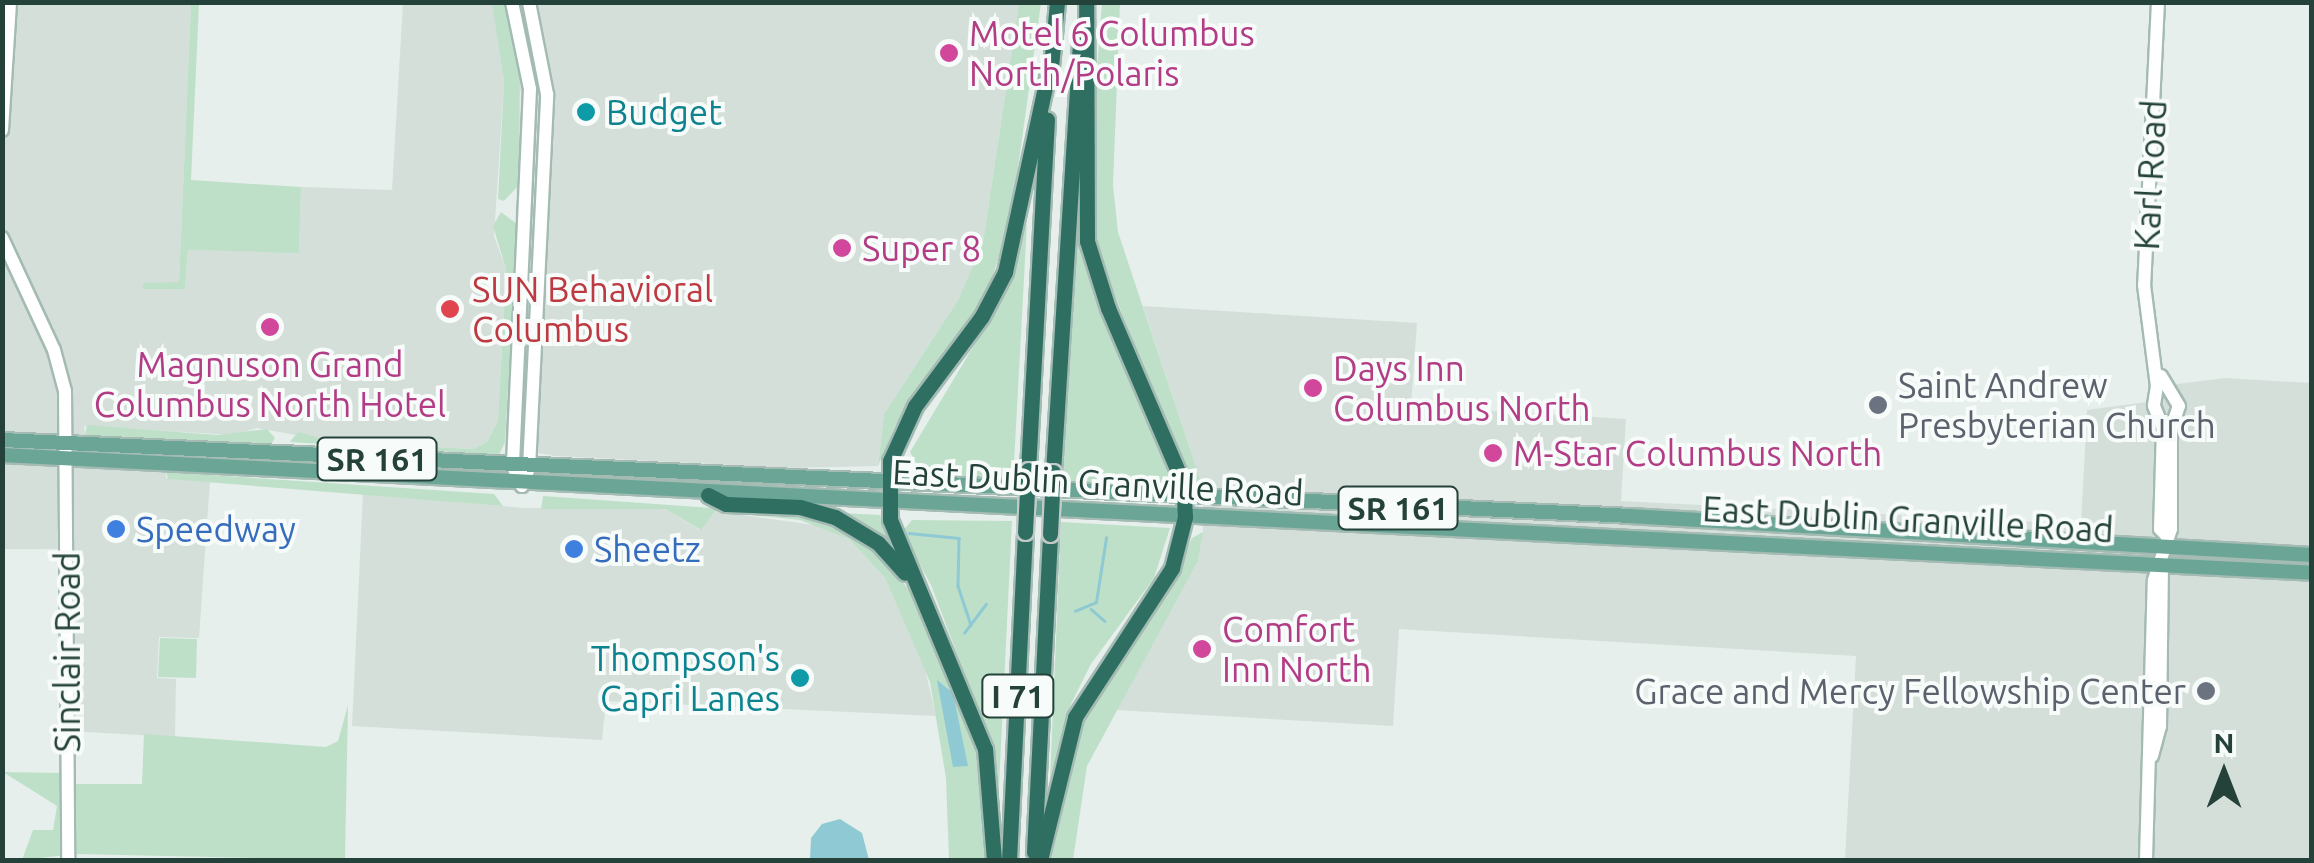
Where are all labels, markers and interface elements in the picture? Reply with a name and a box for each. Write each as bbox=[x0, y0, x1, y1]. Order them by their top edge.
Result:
place label: Motel 6 Columbus North/Polaris bbox=[969, 12, 1255, 94]
marker: Motel 6 Columbus North/Polaris bbox=[938, 42, 960, 64]
place label: Budget bbox=[606, 91, 722, 133]
street label: Karl Road bbox=[2125, 99, 2175, 251]
marker: Budget bbox=[575, 101, 597, 123]
place label: Super 8 bbox=[862, 227, 981, 269]
marker: Super 8 bbox=[831, 237, 853, 259]
place label: SUN Behavioral Columbus bbox=[472, 268, 713, 350]
marker: SUN Behavioral Columbus bbox=[437, 296, 463, 322]
marker: Magnuson Grand Columbus North Hotel bbox=[259, 316, 281, 338]
place label: Magnuson Grand Columbus North Hotel bbox=[94, 343, 446, 425]
place label: Days Inn Columbus North bbox=[1333, 347, 1590, 429]
place label: Saint Andrew Presbyterian Church bbox=[1898, 364, 2216, 446]
marker: Days Inn Columbus North bbox=[1302, 377, 1324, 399]
marker: Saint Andrew Presbyterian Church bbox=[1867, 394, 1889, 416]
road number: SR 161 bbox=[314, 432, 440, 486]
place label: M-Star Columbus North bbox=[1513, 432, 1882, 474]
marker: M-Star Columbus North bbox=[1482, 442, 1504, 464]
street label: East Dublin Granville Road bbox=[891, 450, 1305, 514]
road number: SR 161 bbox=[1336, 481, 1460, 535]
street label: East Dublin Granville Road bbox=[1701, 487, 2115, 551]
place label: Speedway bbox=[136, 508, 296, 550]
marker: Speedway bbox=[105, 518, 127, 540]
place label: Sheetz bbox=[594, 528, 701, 570]
marker: Sheetz bbox=[563, 538, 585, 560]
street label: Sinclair Road bbox=[46, 552, 88, 752]
place label: Comfort Inn North bbox=[1222, 608, 1371, 690]
place label: Thompson's Capri Lanes bbox=[591, 637, 780, 719]
marker: Comfort Inn North bbox=[1191, 638, 1213, 660]
marker: Thompson's Capri Lanes bbox=[789, 667, 811, 689]
road number: I 71 bbox=[980, 669, 1056, 723]
place label: Grace and Mercy Fellowship Center bbox=[1634, 670, 2186, 712]
marker: Grace and Mercy Fellowship Center bbox=[2195, 680, 2217, 702]
north arrow bbox=[2174, 723, 2274, 823]
text: N bbox=[2214, 727, 2234, 758]

